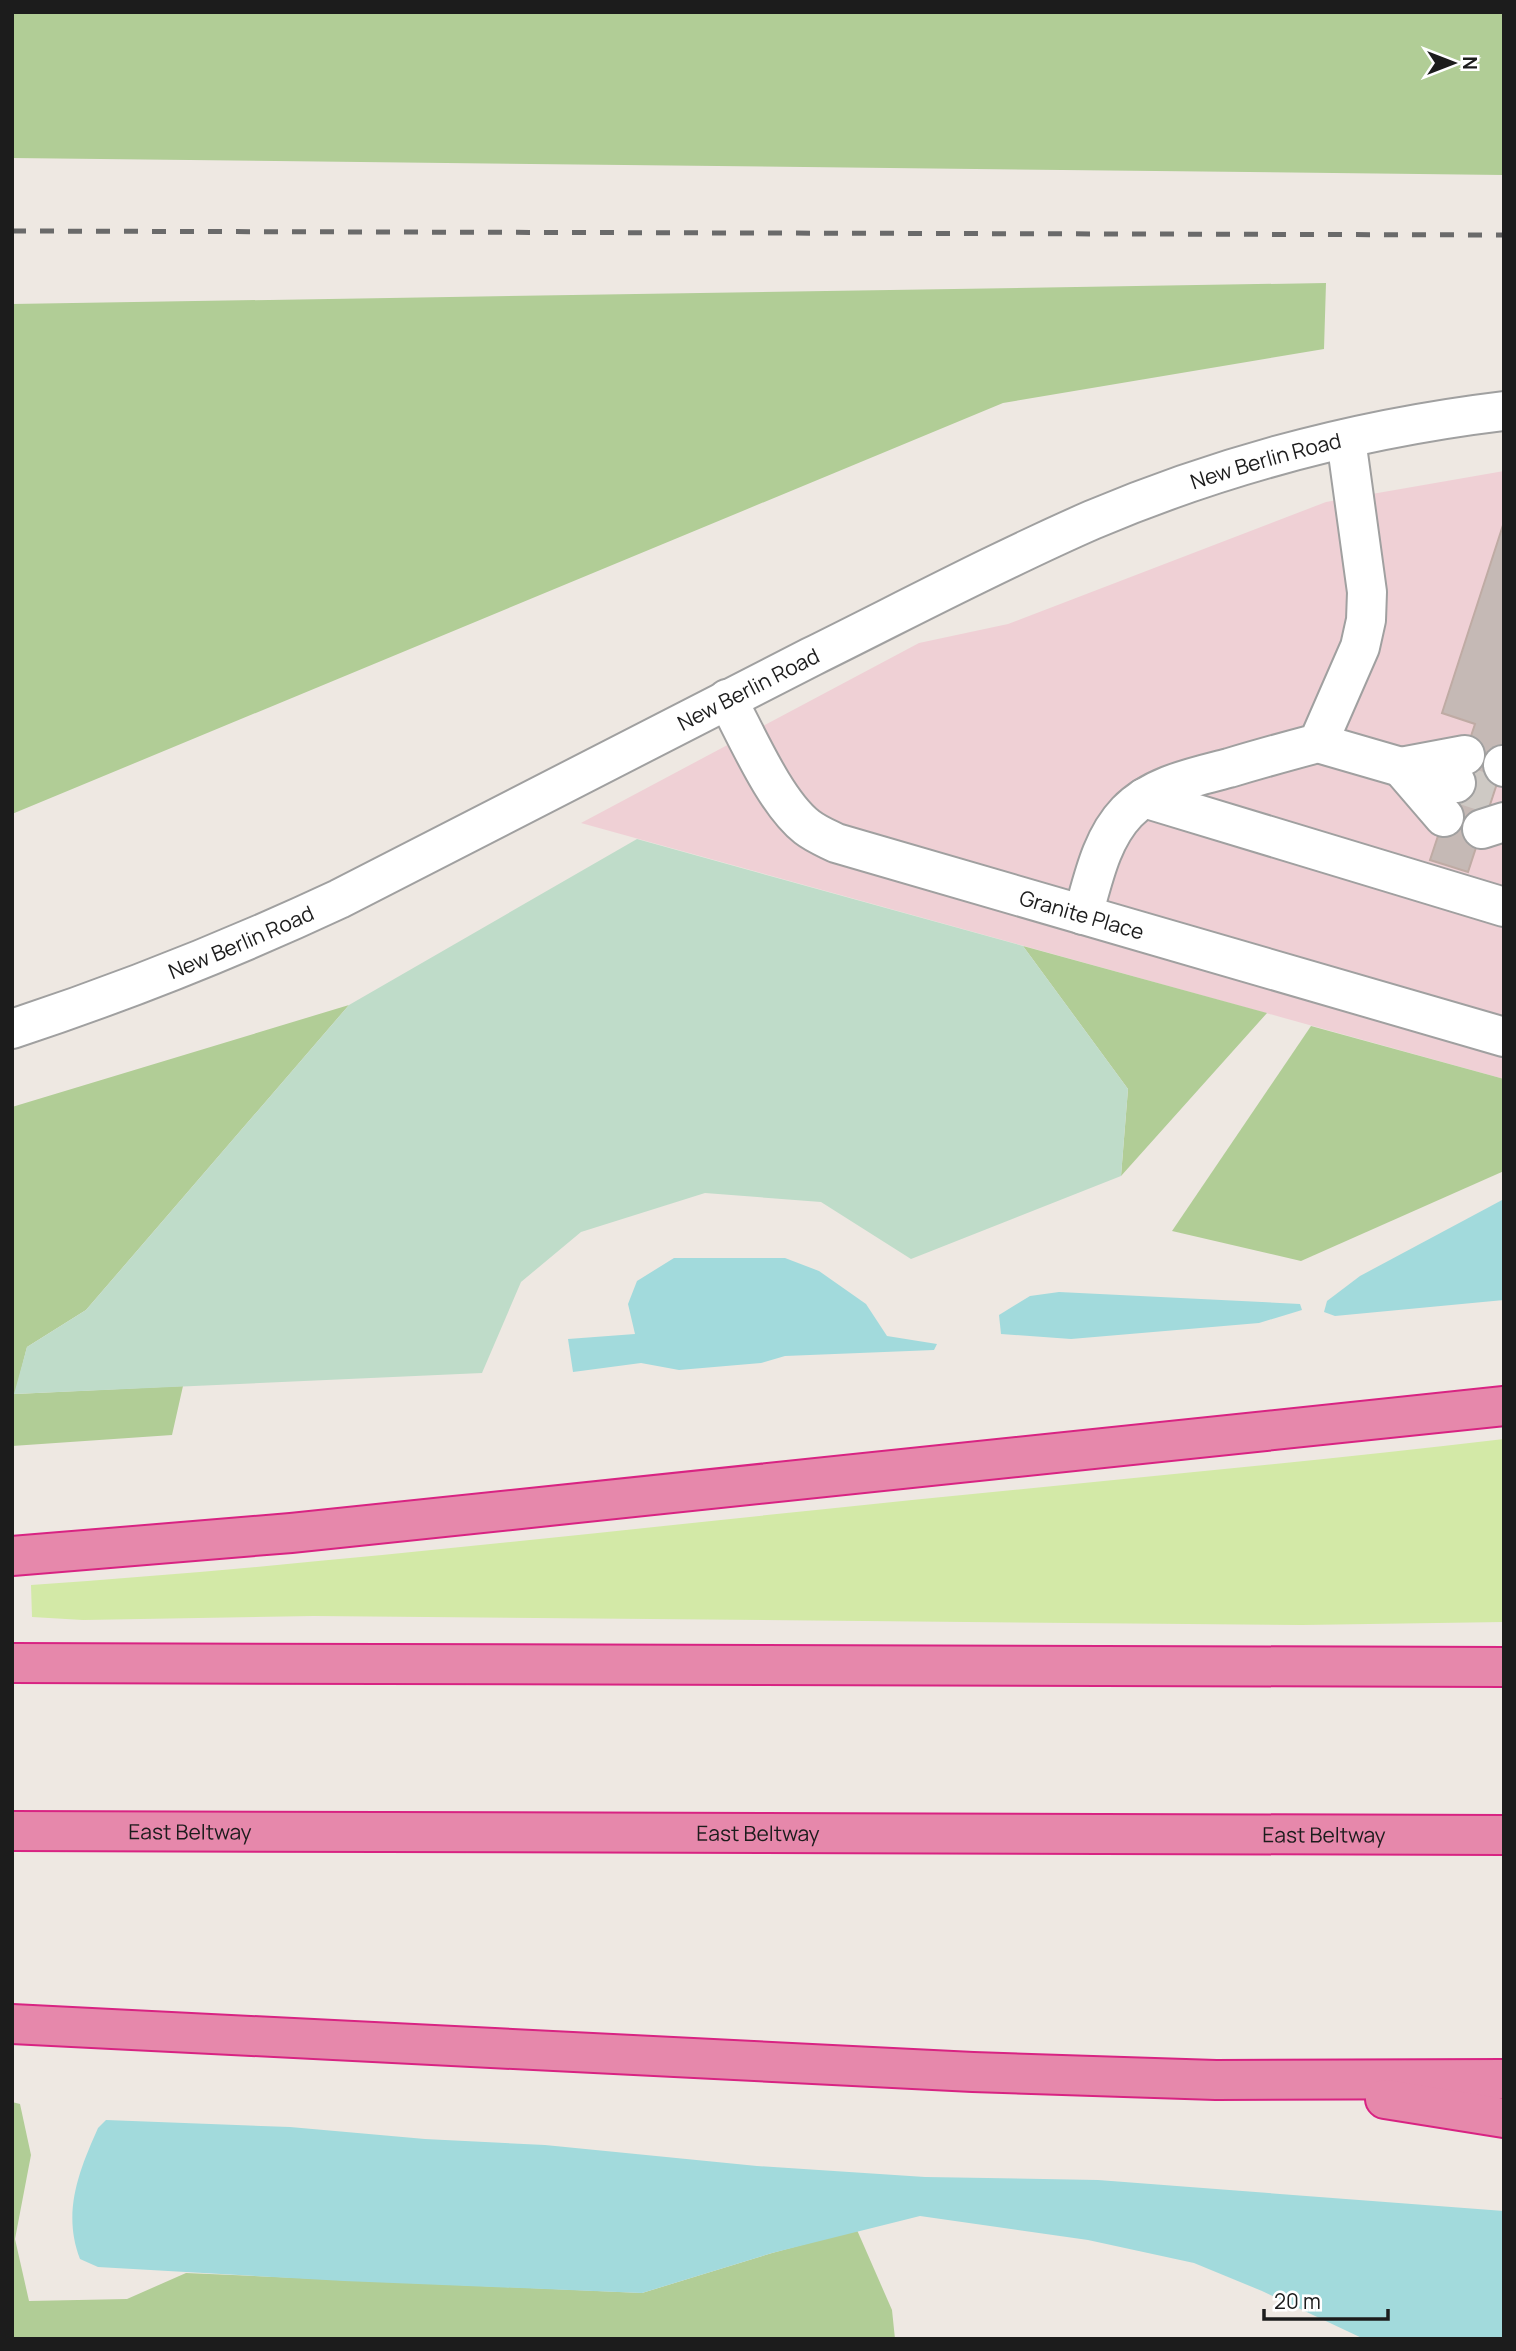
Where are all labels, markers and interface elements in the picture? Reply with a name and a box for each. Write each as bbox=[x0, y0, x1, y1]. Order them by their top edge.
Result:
north arrow bbox=[1418, 28, 1488, 98]
text: N bbox=[1457, 56, 1483, 70]
street label: New Berlin Road bbox=[1187, 426, 1344, 496]
street label: New Berlin Road bbox=[672, 641, 824, 737]
street label: Granite Place bbox=[1016, 883, 1147, 946]
street label: New Berlin Road bbox=[164, 899, 318, 985]
street label: East Beltway bbox=[128, 1817, 252, 1846]
street label: East Beltway bbox=[696, 1819, 820, 1847]
street label: East Beltway bbox=[1262, 1820, 1386, 1849]
scale bar bbox=[1264, 2278, 1388, 2322]
text: 20 m bbox=[1274, 2287, 1321, 2315]

